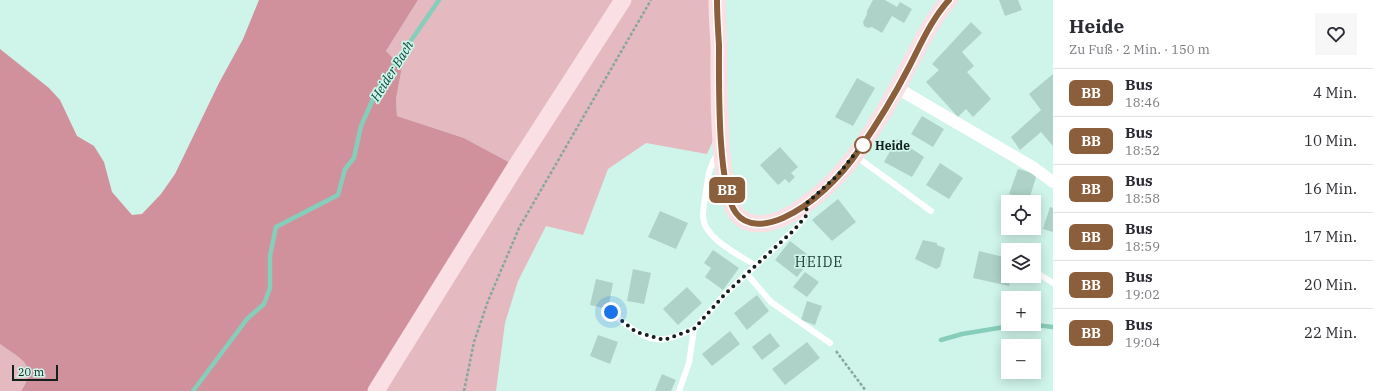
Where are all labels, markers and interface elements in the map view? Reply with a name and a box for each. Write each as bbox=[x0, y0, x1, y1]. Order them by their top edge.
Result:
button: heart bbox=[1315, 13, 1357, 55]
text: Heide bbox=[1069, 14, 1124, 38]
water label: Heider Bach bbox=[366, 38, 417, 105]
text: Zu Fuß · 2 Min. · 150 m bbox=[1069, 41, 1210, 58]
text: Bus bbox=[1125, 75, 1153, 94]
text: 4 Min. bbox=[1313, 83, 1357, 102]
text: BB bbox=[1081, 84, 1101, 102]
text: 18:46 bbox=[1125, 94, 1160, 111]
text: Bus bbox=[1125, 123, 1153, 142]
text: 10 Min. bbox=[1304, 131, 1357, 150]
text: BB bbox=[1081, 132, 1101, 150]
marker: Heide bbox=[854, 136, 872, 154]
place label: Heide bbox=[875, 138, 910, 153]
text: 18:52 bbox=[1125, 142, 1160, 159]
text: Bus bbox=[1125, 171, 1153, 190]
line badge: BB bbox=[709, 177, 745, 203]
text: 16 Min. bbox=[1304, 179, 1357, 198]
text: BB bbox=[1081, 180, 1101, 198]
text: BB bbox=[717, 181, 737, 199]
text: 18:58 bbox=[1125, 190, 1160, 207]
map controls bbox=[1001, 195, 1041, 379]
button: locate bbox=[1001, 195, 1041, 235]
text: Bus bbox=[1125, 219, 1153, 238]
text: 17 Min. bbox=[1304, 227, 1357, 246]
text: BB bbox=[1081, 228, 1101, 246]
text: 18:59 bbox=[1125, 238, 1160, 255]
button: layers bbox=[1001, 243, 1041, 283]
district label: HEIDE bbox=[795, 253, 843, 271]
text: Bus bbox=[1125, 267, 1153, 286]
text: 20 Min. bbox=[1304, 275, 1357, 294]
text: BB bbox=[1081, 276, 1101, 294]
text: 19:02 bbox=[1125, 286, 1160, 303]
button: + bbox=[1001, 291, 1041, 331]
your location bbox=[601, 302, 621, 322]
text: Bus bbox=[1125, 315, 1153, 334]
text: 22 Min. bbox=[1304, 323, 1357, 342]
text: BB bbox=[1081, 324, 1101, 342]
text: 19:04 bbox=[1125, 334, 1160, 351]
button: − bbox=[1001, 339, 1041, 379]
scale bar bbox=[12, 363, 58, 382]
text: 20 m bbox=[18, 365, 44, 379]

